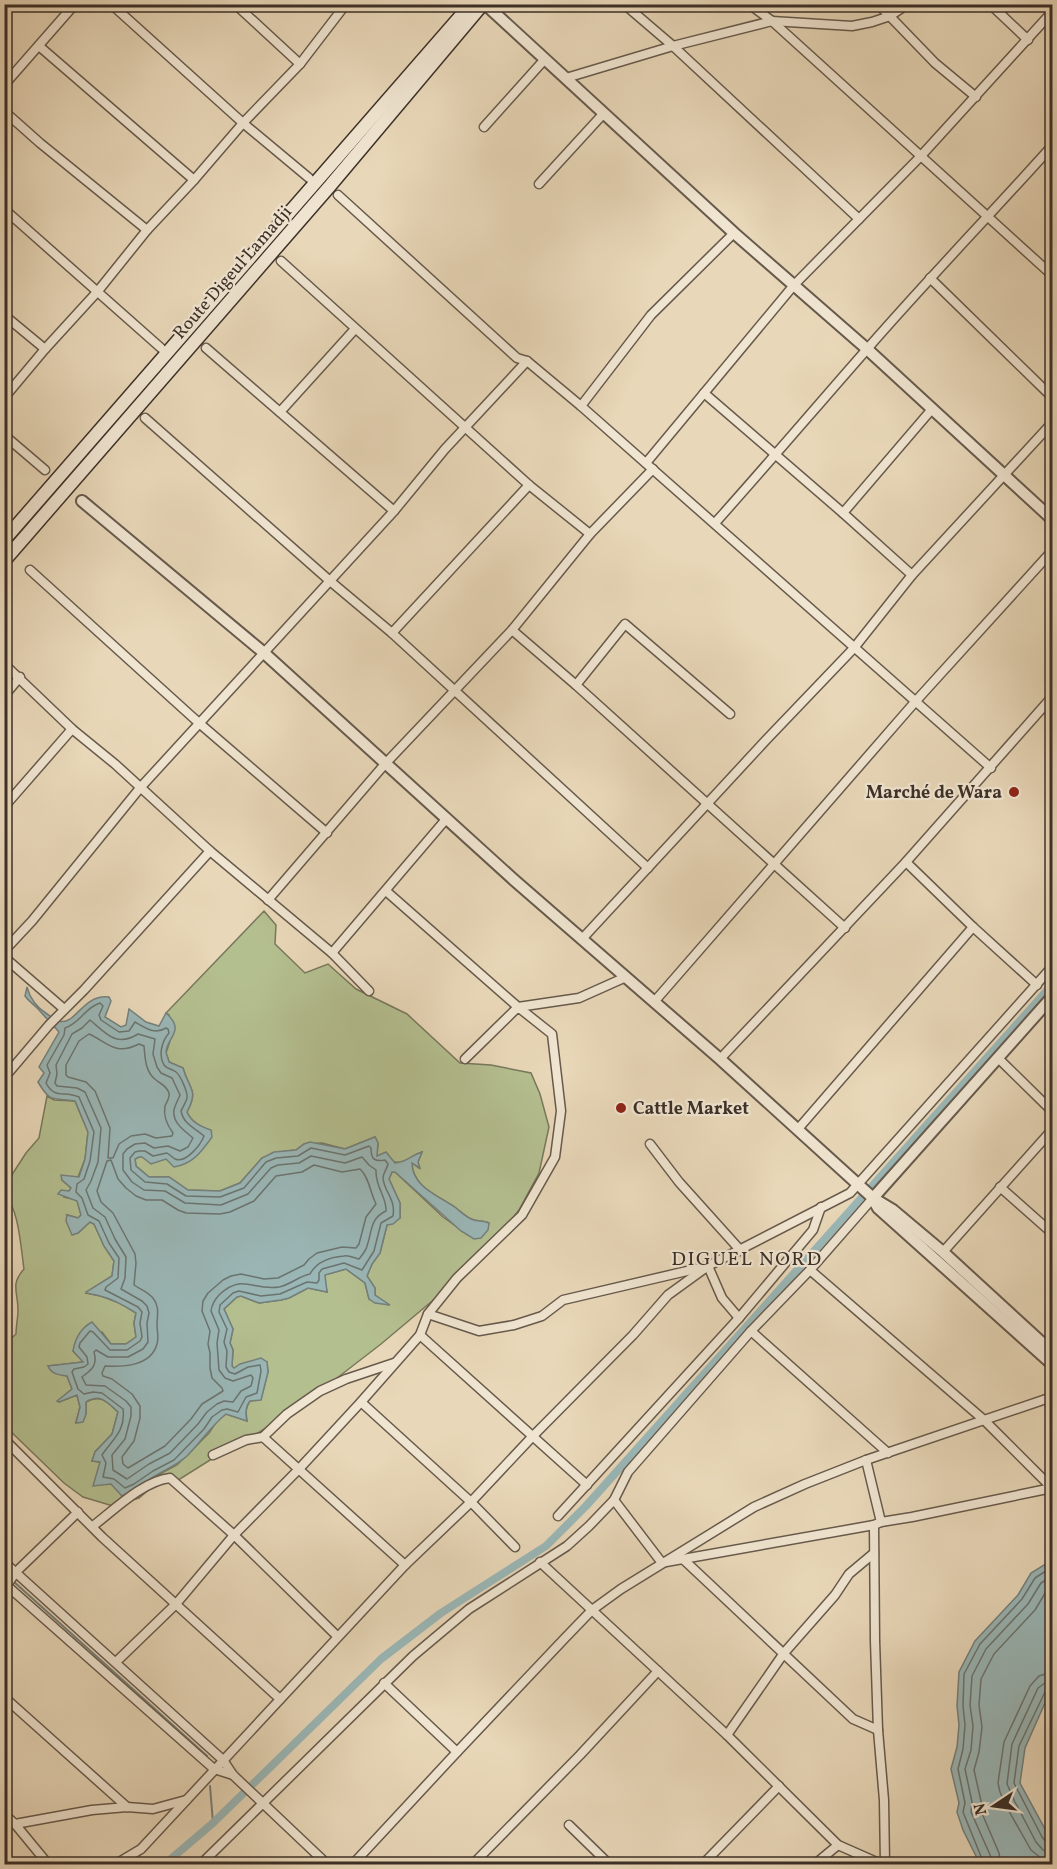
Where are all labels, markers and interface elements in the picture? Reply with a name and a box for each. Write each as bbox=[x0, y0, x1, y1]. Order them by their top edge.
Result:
street label: Route Digeul Lamadji bbox=[168, 201, 298, 345]
place label: Marché de Wara bbox=[866, 781, 1002, 806]
marker: Marché de Wara bbox=[1007, 785, 1021, 799]
place label: Cattle Market bbox=[633, 1097, 749, 1122]
marker: Cattle Market bbox=[614, 1101, 628, 1115]
district label: DIGUEL NORD bbox=[671, 1246, 823, 1274]
north arrow bbox=[964, 1776, 1024, 1836]
text: N bbox=[969, 1800, 993, 1817]

